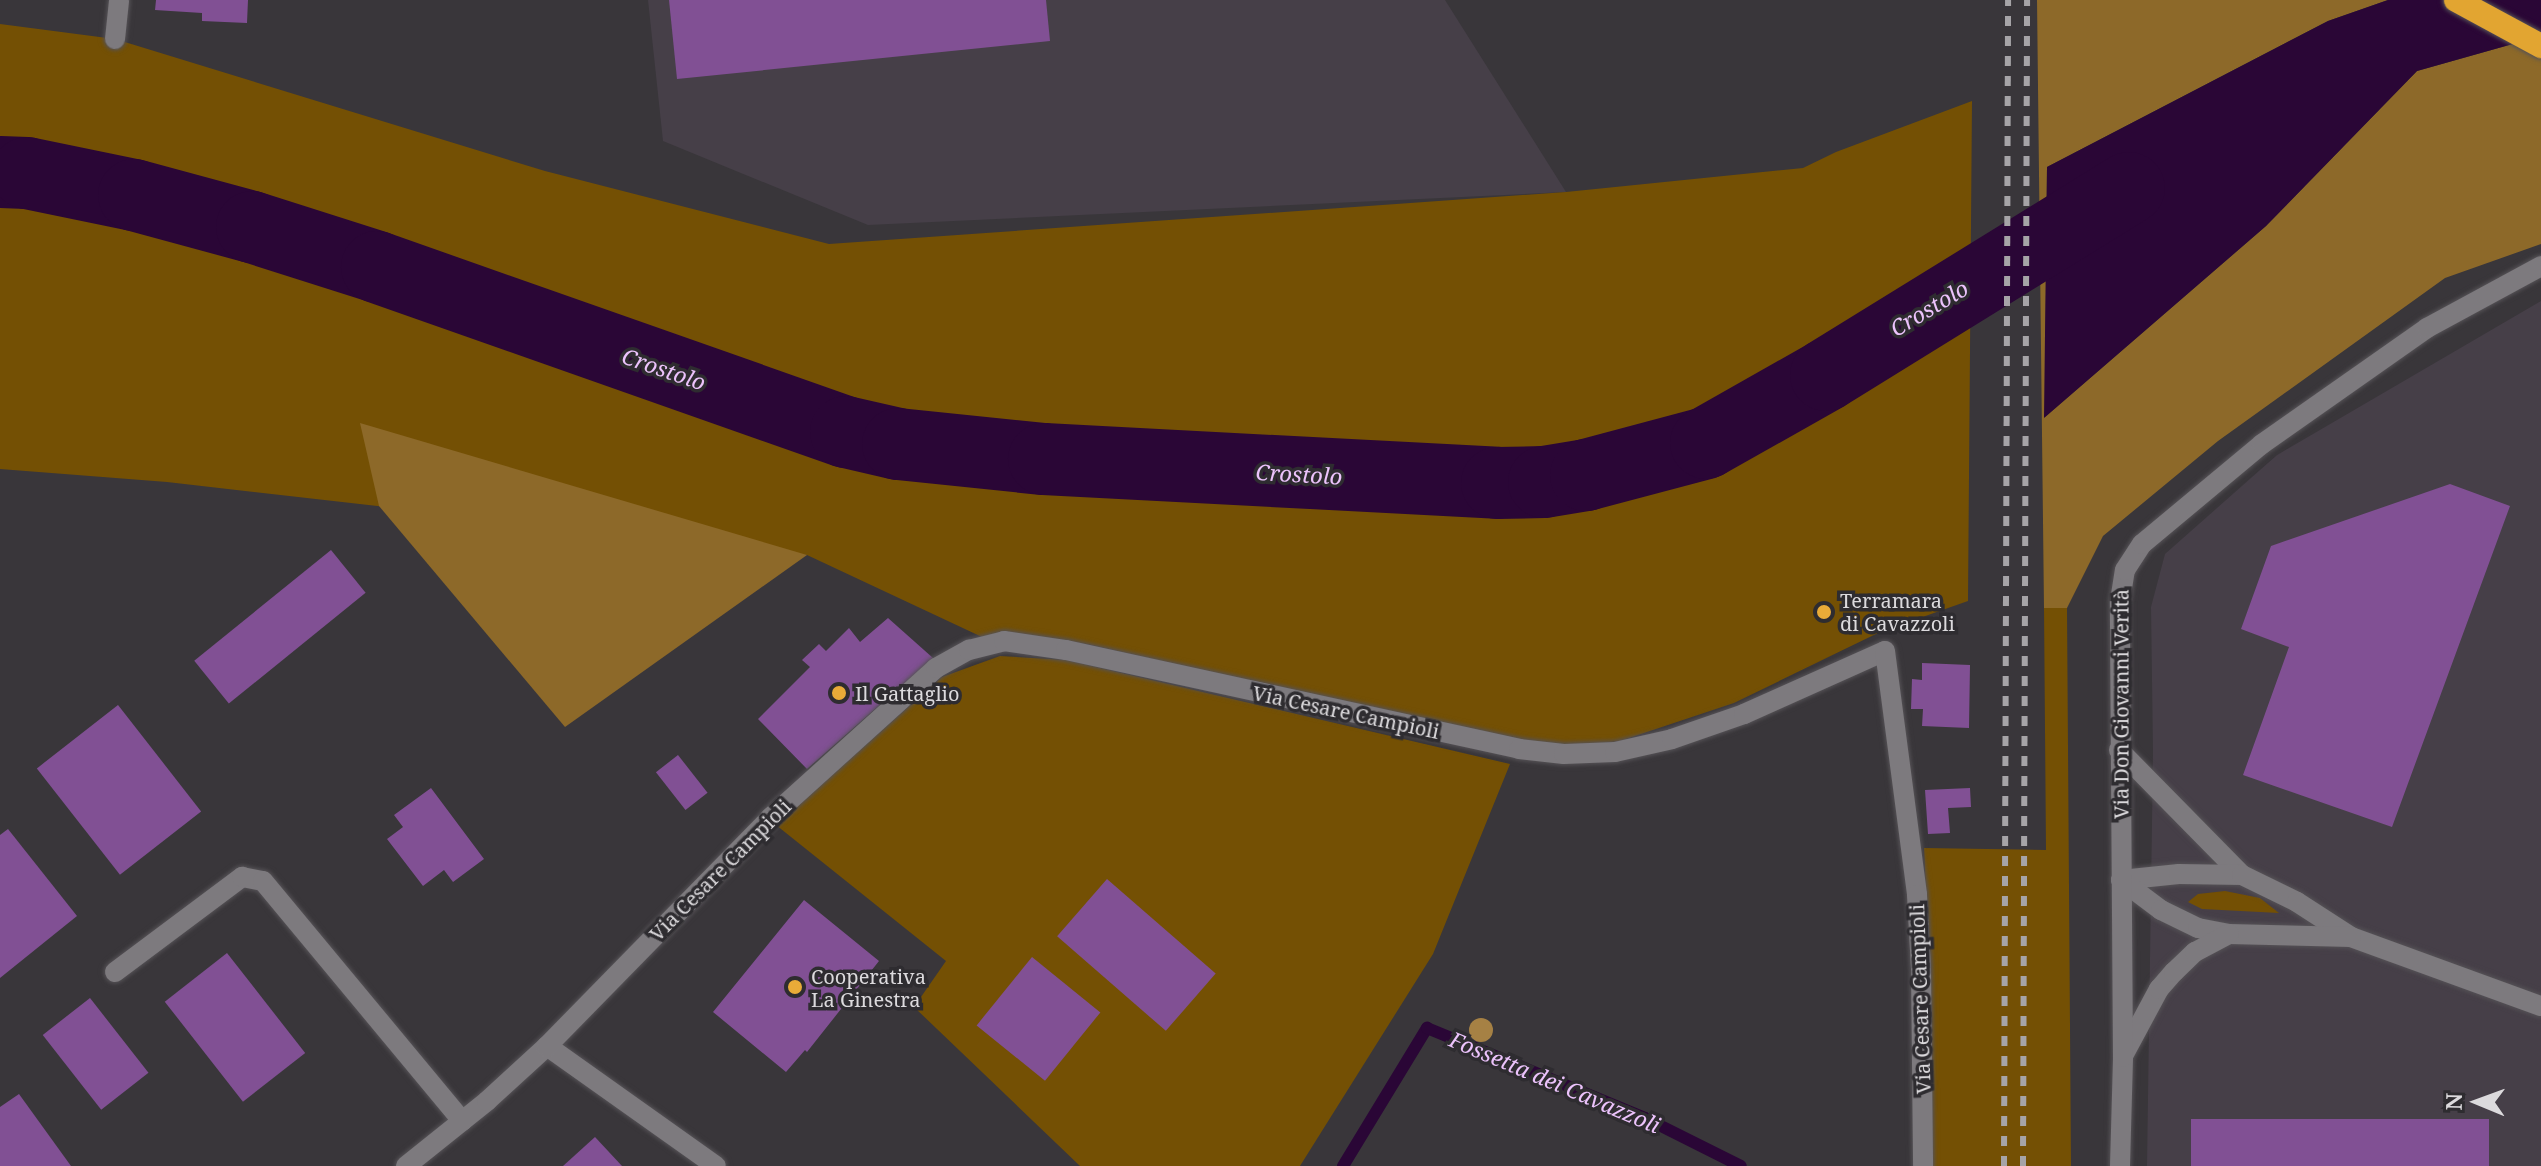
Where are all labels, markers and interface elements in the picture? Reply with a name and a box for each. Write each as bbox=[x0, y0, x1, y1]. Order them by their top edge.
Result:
water label: Crostolo bbox=[1885, 274, 1973, 342]
water label: Crostolo bbox=[619, 342, 709, 396]
water label: Crostolo bbox=[1255, 459, 1343, 489]
place label: Terramara di Cavazzoli bbox=[1840, 588, 1955, 635]
street label: Via Don Giovanni Verità bbox=[2109, 589, 2133, 819]
marker: Terramara di Cavazzoli bbox=[1815, 603, 1833, 621]
street label: Via Cesare Campioli bbox=[1250, 680, 1442, 744]
place label: Il Gattaglio bbox=[855, 681, 960, 705]
marker: Il Gattaglio bbox=[830, 684, 848, 702]
street label: Via Cesare Campioli bbox=[644, 794, 796, 946]
street label: Via Cesare Campioli bbox=[1905, 904, 1935, 1094]
place label: Cooperativa La Ginestra bbox=[811, 964, 926, 1011]
marker: Cooperativa La Ginestra bbox=[786, 978, 804, 996]
water label: Fossetta dei Cavazzoli bbox=[1446, 1026, 1664, 1138]
north arrow bbox=[2437, 1062, 2517, 1142]
text: N bbox=[2438, 1093, 2468, 1111]

